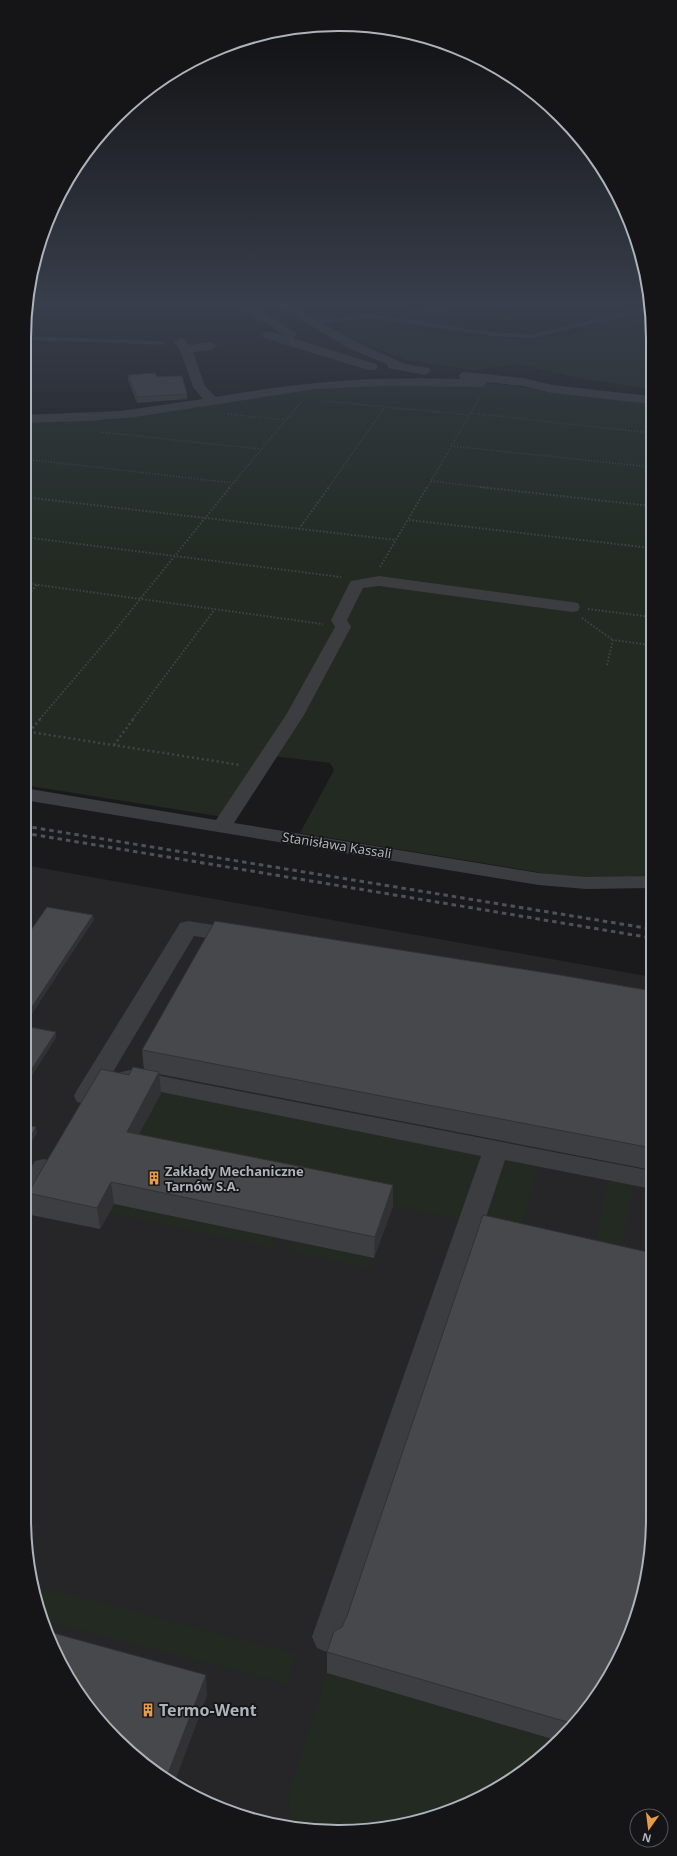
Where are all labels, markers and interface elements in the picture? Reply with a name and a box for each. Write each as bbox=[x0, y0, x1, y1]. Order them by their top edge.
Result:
street label: Stanisława Kassali bbox=[281, 828, 393, 862]
place label: Zakłady Mechaniczne Tarnów S.A. bbox=[165, 1162, 304, 1195]
building icon: Zakłady Mechaniczne Tarnów S.A. bbox=[146, 1170, 162, 1186]
place label: Termo-Went bbox=[159, 1699, 257, 1721]
building icon: Termo-Went bbox=[140, 1702, 156, 1718]
north arrow bbox=[629, 1808, 669, 1848]
text: N bbox=[640, 1830, 653, 1847]

